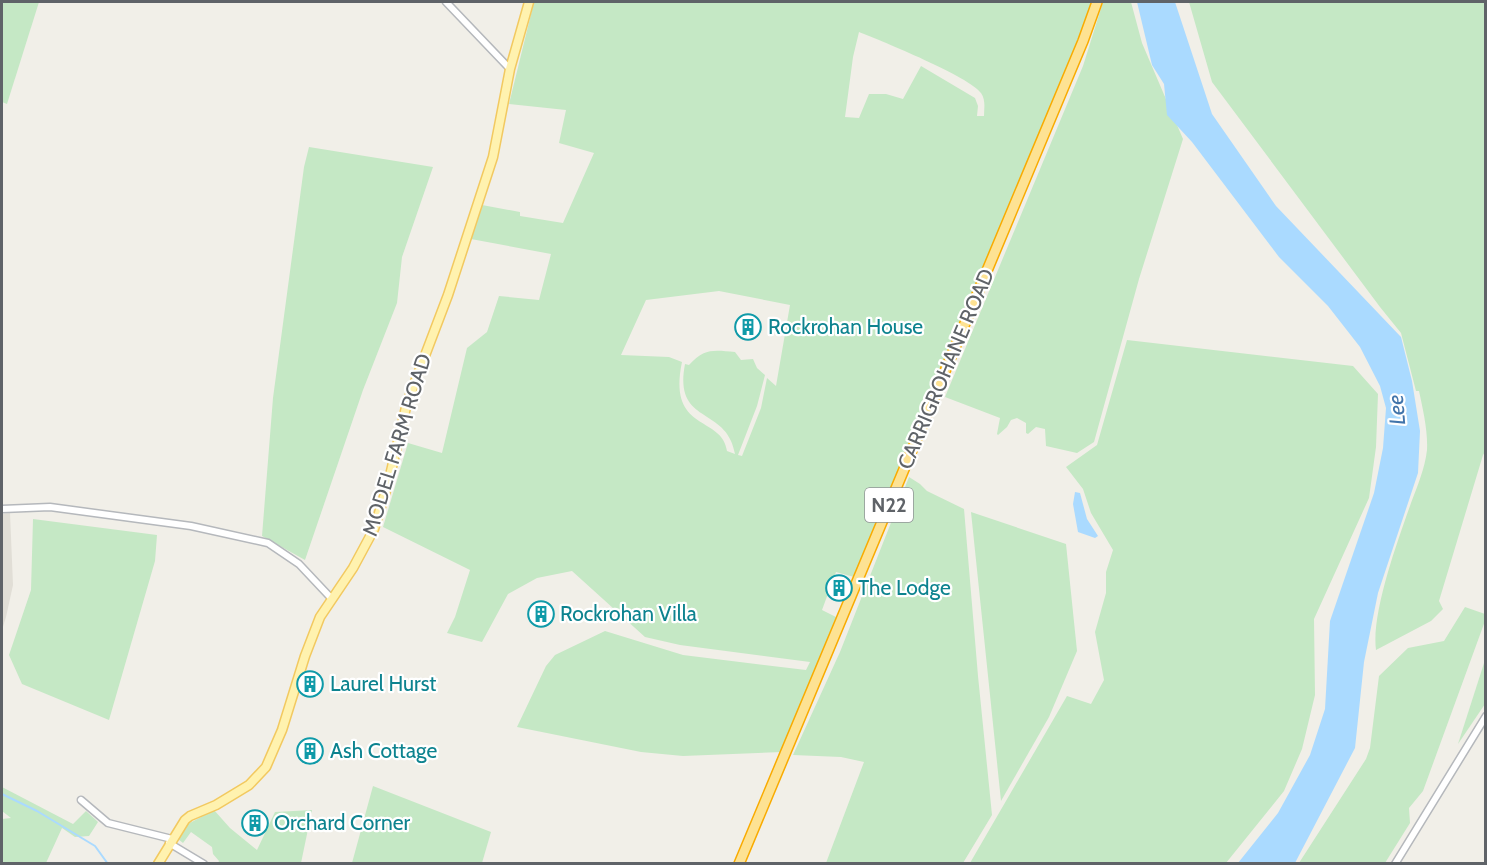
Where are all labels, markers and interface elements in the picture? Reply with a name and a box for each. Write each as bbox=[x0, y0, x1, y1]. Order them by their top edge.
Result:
street label: CARRIGROHANE ROAD bbox=[892, 265, 999, 473]
building icon: Rockrohan House bbox=[733, 312, 763, 342]
place label: Rockrohan House bbox=[768, 314, 923, 339]
street label: MODEL FARM ROAD bbox=[357, 351, 436, 539]
water label: Lee bbox=[1382, 394, 1411, 426]
road number: N22 bbox=[865, 488, 913, 522]
building icon: The Lodge bbox=[824, 573, 854, 603]
place label: The Lodge bbox=[858, 575, 951, 600]
building icon: Rockrohan Villa bbox=[526, 599, 556, 629]
place label: Rockrohan Villa bbox=[560, 601, 697, 626]
building icon: Laurel Hurst bbox=[295, 669, 325, 699]
place label: Laurel Hurst bbox=[330, 671, 436, 696]
building icon: Ash Cottage bbox=[295, 736, 325, 766]
place label: Ash Cottage bbox=[330, 738, 437, 763]
building icon: Orchard Corner bbox=[240, 808, 270, 838]
place label: Orchard Corner bbox=[274, 810, 410, 835]

